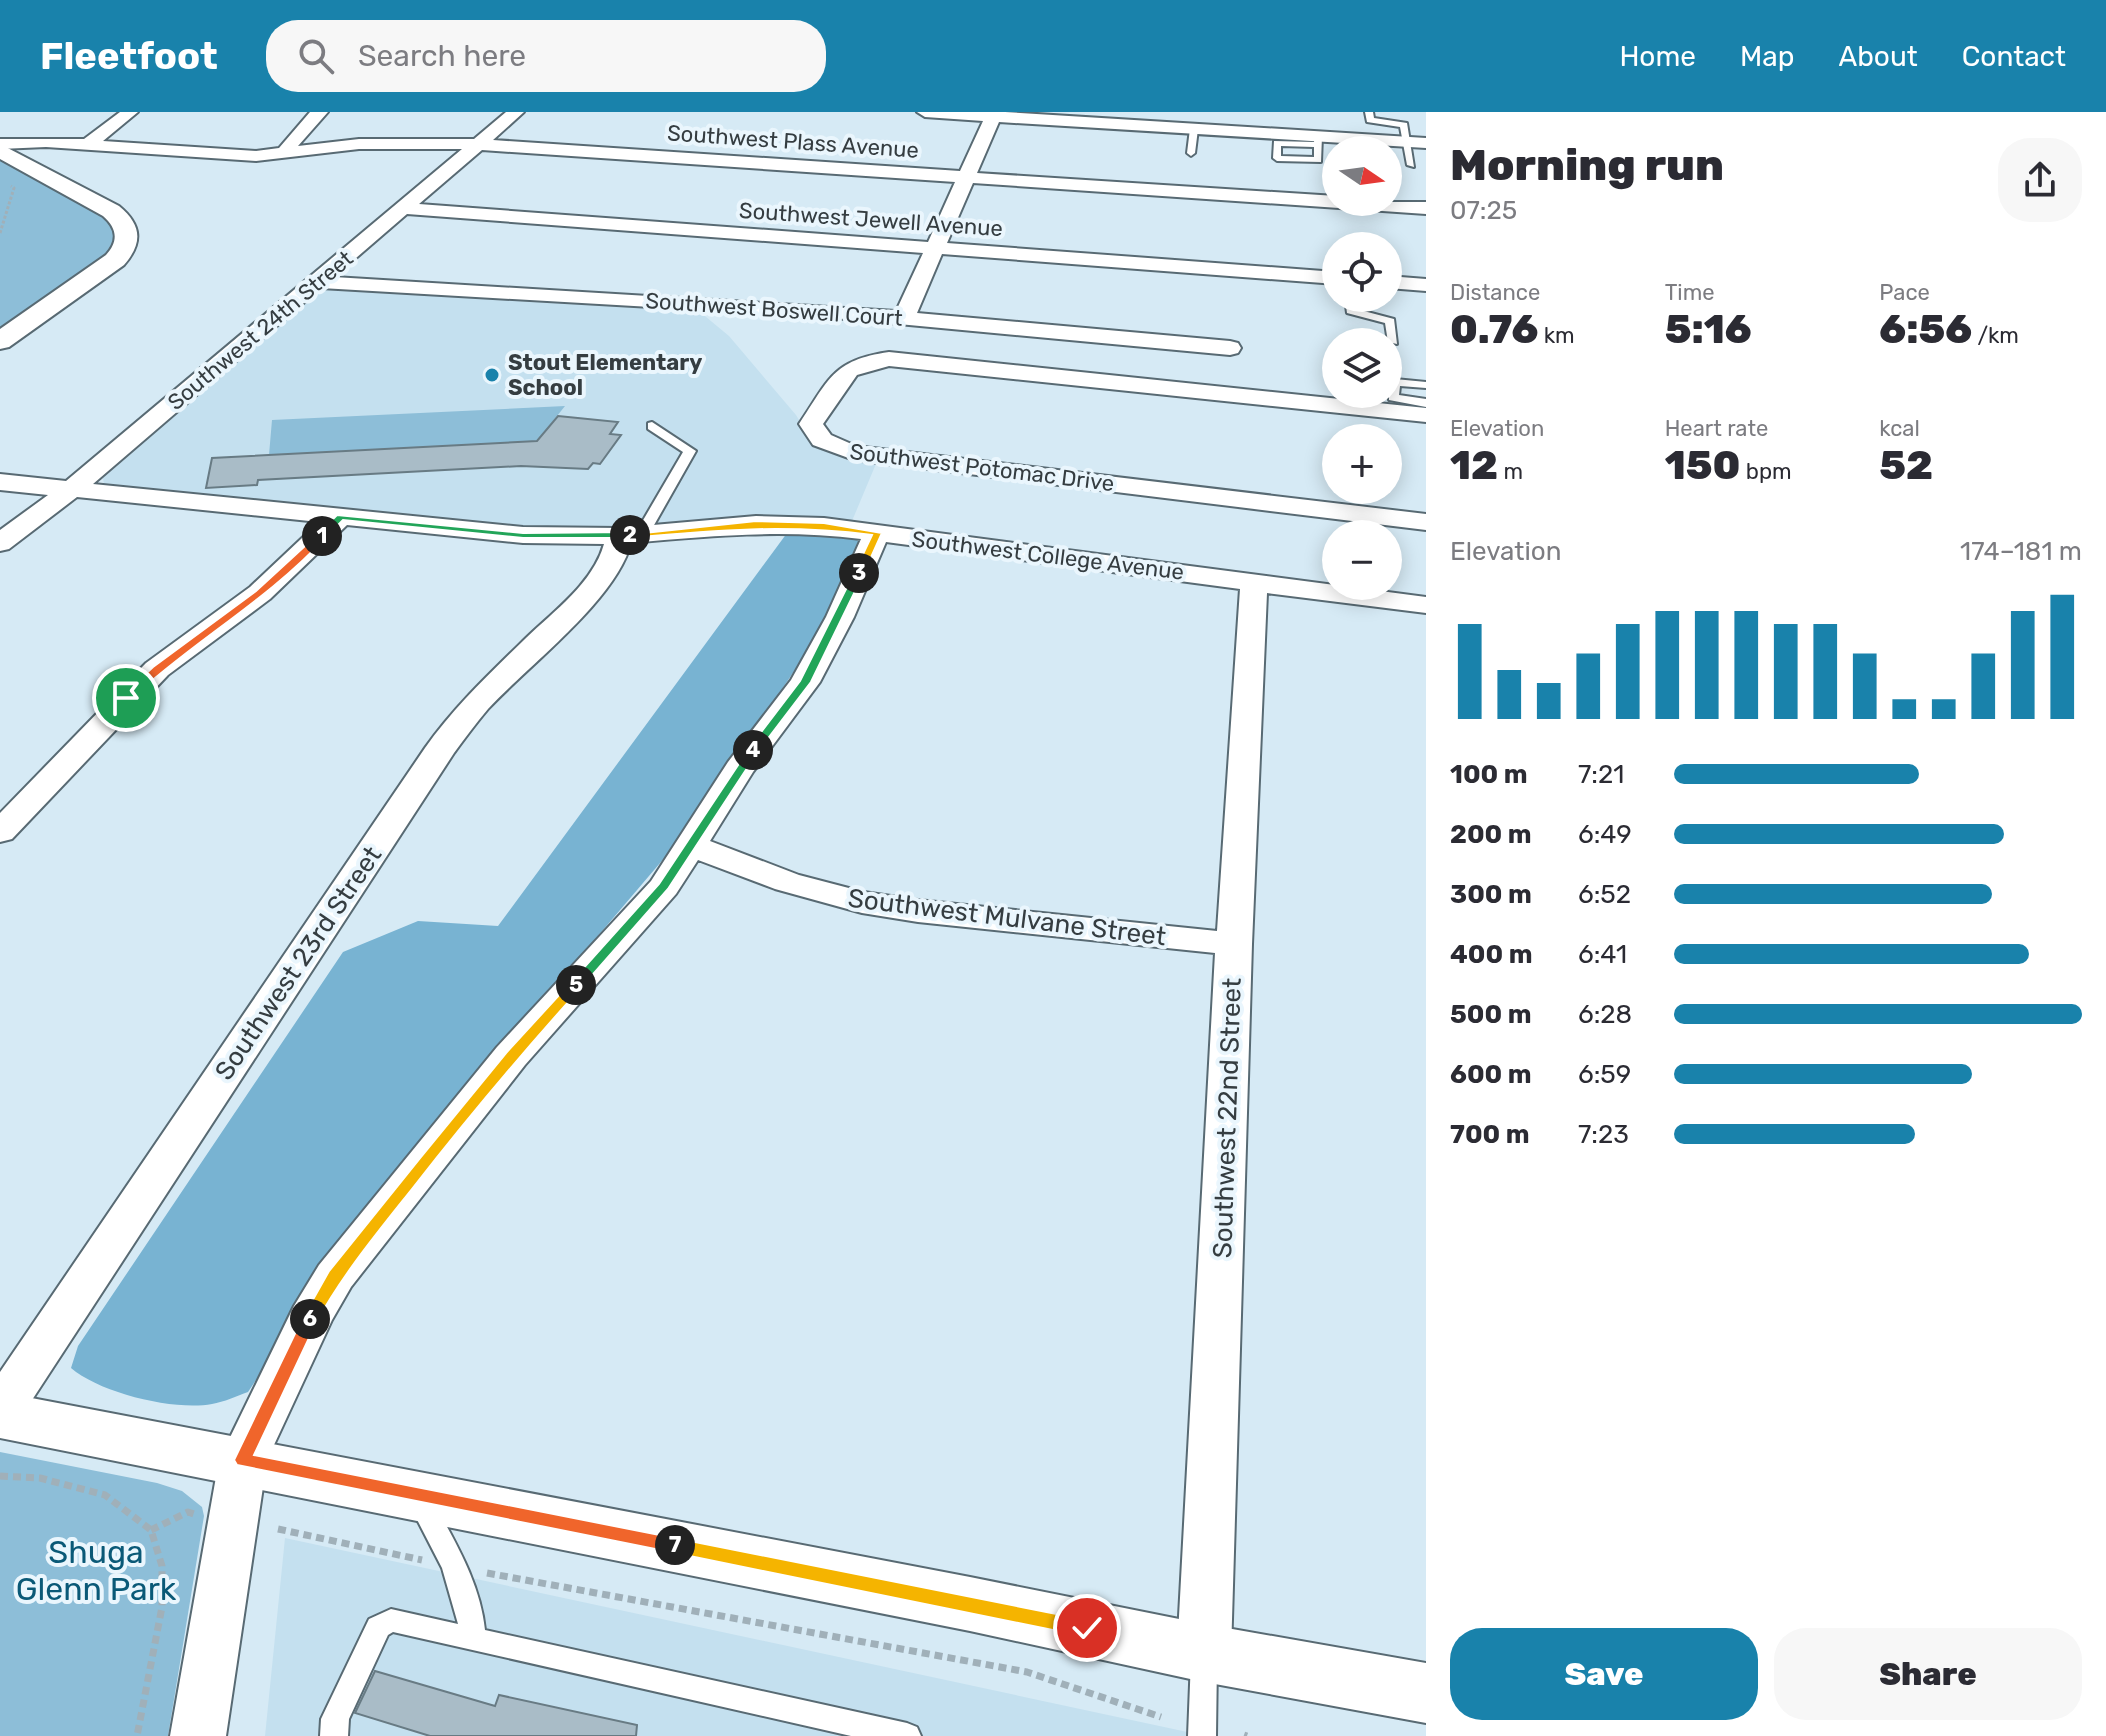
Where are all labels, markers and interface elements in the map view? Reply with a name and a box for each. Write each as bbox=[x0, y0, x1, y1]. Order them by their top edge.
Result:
search box bbox=[266, 20, 826, 92]
text: Fleetfoot bbox=[40, 33, 218, 79]
icon: search bbox=[294, 34, 338, 78]
text: Search here bbox=[358, 38, 526, 74]
text: Home bbox=[1619, 40, 1696, 73]
text: Map bbox=[1740, 40, 1794, 73]
text: About bbox=[1838, 40, 1918, 73]
text: Contact bbox=[1962, 40, 2066, 73]
street label: Southwest Plass Avenue bbox=[666, 119, 920, 164]
north arrow bbox=[1322, 136, 1402, 216]
map controls bbox=[1322, 136, 1402, 600]
button: share bbox=[1998, 138, 2082, 222]
text: Morning run bbox=[1450, 139, 1724, 191]
text: 07:25 bbox=[1450, 195, 1517, 226]
street label: Southwest Jewell Avenue bbox=[738, 197, 1004, 242]
button: locate bbox=[1322, 232, 1402, 312]
street label: Southwest 24th Street bbox=[162, 245, 359, 416]
text: Distance bbox=[1450, 279, 1540, 306]
text: Time bbox=[1665, 279, 1715, 306]
text: Pace bbox=[1879, 279, 1930, 306]
street label: Southwest Boswell Court bbox=[644, 287, 904, 332]
text: 0.76 bbox=[1450, 306, 1538, 353]
text: 5:16 bbox=[1665, 306, 1752, 353]
text: 6:56 bbox=[1879, 306, 1972, 353]
text: km bbox=[1538, 322, 1575, 349]
text: /km bbox=[1972, 322, 2019, 349]
button: layers bbox=[1322, 328, 1402, 408]
place label: Stout Elementary School bbox=[508, 349, 702, 401]
marker: Stout Elementary School bbox=[483, 366, 501, 384]
text: Elevation bbox=[1450, 415, 1544, 442]
text: Heart rate bbox=[1665, 415, 1768, 442]
text: kcal bbox=[1879, 415, 1920, 442]
button: + bbox=[1322, 424, 1402, 504]
street label: Southwest Potomac Drive bbox=[848, 438, 1116, 497]
text: 12 bbox=[1450, 442, 1498, 489]
text: 150 bbox=[1665, 442, 1740, 489]
text: 52 bbox=[1879, 442, 1933, 489]
text: m bbox=[1498, 458, 1523, 485]
text: bpm bbox=[1740, 458, 1792, 485]
pin: 2 bbox=[610, 515, 650, 555]
pin: 1 bbox=[302, 516, 342, 556]
button: − bbox=[1322, 520, 1402, 600]
text: 2 bbox=[623, 521, 637, 548]
text: 1 bbox=[317, 522, 327, 549]
street label: Southwest College Avenue bbox=[910, 525, 1186, 586]
text: Elevation bbox=[1450, 536, 1561, 567]
text: 174–181 m bbox=[1960, 536, 2082, 567]
pin: 3 bbox=[839, 553, 879, 593]
text: 3 bbox=[852, 559, 866, 586]
pin bbox=[92, 664, 160, 732]
icon: arrive bbox=[104, 676, 148, 720]
pin: 4 bbox=[733, 730, 773, 770]
text: 4 bbox=[745, 736, 761, 763]
text: 100 m bbox=[1450, 759, 1528, 790]
text: 7:21 bbox=[1578, 759, 1624, 790]
text: 200 m bbox=[1450, 819, 1532, 850]
text: 6:49 bbox=[1578, 819, 1632, 850]
street label: Southwest 23rd Street bbox=[209, 841, 388, 1086]
text: 300 m bbox=[1450, 879, 1532, 910]
text: 6:52 bbox=[1578, 879, 1631, 910]
street label: Southwest Mulvane Street bbox=[846, 883, 1168, 952]
text: 400 m bbox=[1450, 939, 1532, 970]
text: 6:41 bbox=[1578, 939, 1627, 970]
pin: 5 bbox=[556, 965, 596, 1005]
text: 5 bbox=[569, 971, 583, 998]
street label: Southwest 22nd Street bbox=[1207, 977, 1248, 1259]
text: 500 m bbox=[1450, 999, 1532, 1030]
text: 6:28 bbox=[1578, 999, 1632, 1030]
text: 600 m bbox=[1450, 1059, 1532, 1090]
text: 6:59 bbox=[1578, 1059, 1631, 1090]
text: 700 m bbox=[1450, 1119, 1530, 1150]
text: 7:23 bbox=[1578, 1119, 1629, 1150]
pin: 6 bbox=[290, 1299, 330, 1339]
text: 6 bbox=[303, 1305, 317, 1332]
pin: 7 bbox=[655, 1525, 695, 1565]
text: 7 bbox=[669, 1531, 681, 1558]
park label: Shuga Glenn Park bbox=[16, 1533, 177, 1608]
pin bbox=[1053, 1594, 1121, 1662]
icon: check bbox=[1065, 1606, 1109, 1650]
button: Save bbox=[1450, 1628, 1758, 1720]
button: Share bbox=[1774, 1628, 2082, 1720]

